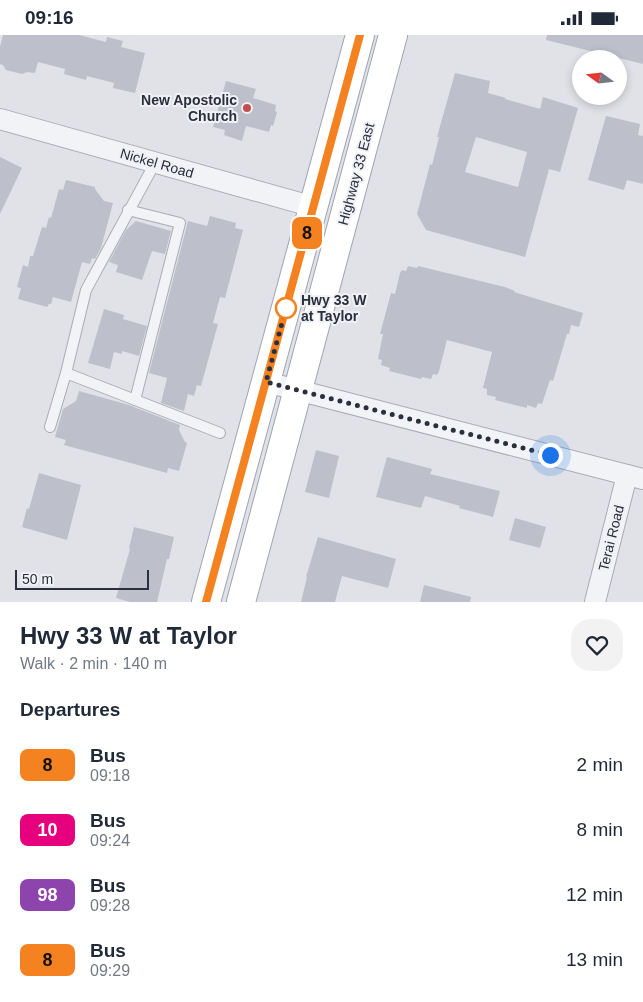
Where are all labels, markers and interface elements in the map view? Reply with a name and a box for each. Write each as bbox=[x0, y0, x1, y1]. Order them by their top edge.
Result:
text: 09:16 bbox=[25, 7, 74, 28]
north arrow bbox=[572, 50, 628, 105]
map controls bbox=[572, 50, 627, 105]
place label: New Apostolic Church bbox=[141, 92, 237, 124]
marker: New Apostolic Church bbox=[241, 102, 253, 114]
street label: Highway 33 East bbox=[335, 121, 377, 227]
street label: Nickel Road bbox=[119, 145, 195, 181]
line badge: 8 bbox=[291, 217, 323, 249]
text: 8 bbox=[302, 223, 312, 243]
place label: Hwy 33 W at Taylor bbox=[301, 292, 367, 324]
marker: Hwy 33 W at Taylor bbox=[275, 297, 297, 319]
your location bbox=[538, 443, 563, 468]
street label: Terai Road bbox=[595, 503, 627, 573]
scale bar bbox=[15, 567, 149, 590]
text: 50 m bbox=[22, 571, 53, 587]
button: heart bbox=[571, 619, 623, 671]
text: Hwy 33 W at Taylor bbox=[20, 622, 237, 649]
text: Walk · 2 min · 140 m bbox=[20, 655, 167, 672]
text: Departures bbox=[20, 699, 120, 720]
text: Bus bbox=[90, 745, 126, 766]
text: 2 min bbox=[577, 754, 623, 775]
text: 8 bbox=[42, 755, 53, 775]
text: 09:18 bbox=[90, 767, 130, 784]
text: Bus bbox=[90, 810, 126, 831]
text: 8 min bbox=[577, 819, 623, 840]
text: 10 bbox=[37, 820, 58, 840]
text: 09:24 bbox=[90, 832, 130, 849]
text: Bus bbox=[90, 875, 126, 896]
text: 12 min bbox=[566, 884, 623, 905]
text: 98 bbox=[37, 885, 58, 905]
text: 09:28 bbox=[90, 897, 130, 914]
text: Bus bbox=[90, 940, 126, 961]
text: 13 min bbox=[566, 949, 623, 970]
text: 8 bbox=[42, 950, 53, 970]
text: 09:29 bbox=[90, 962, 130, 979]

